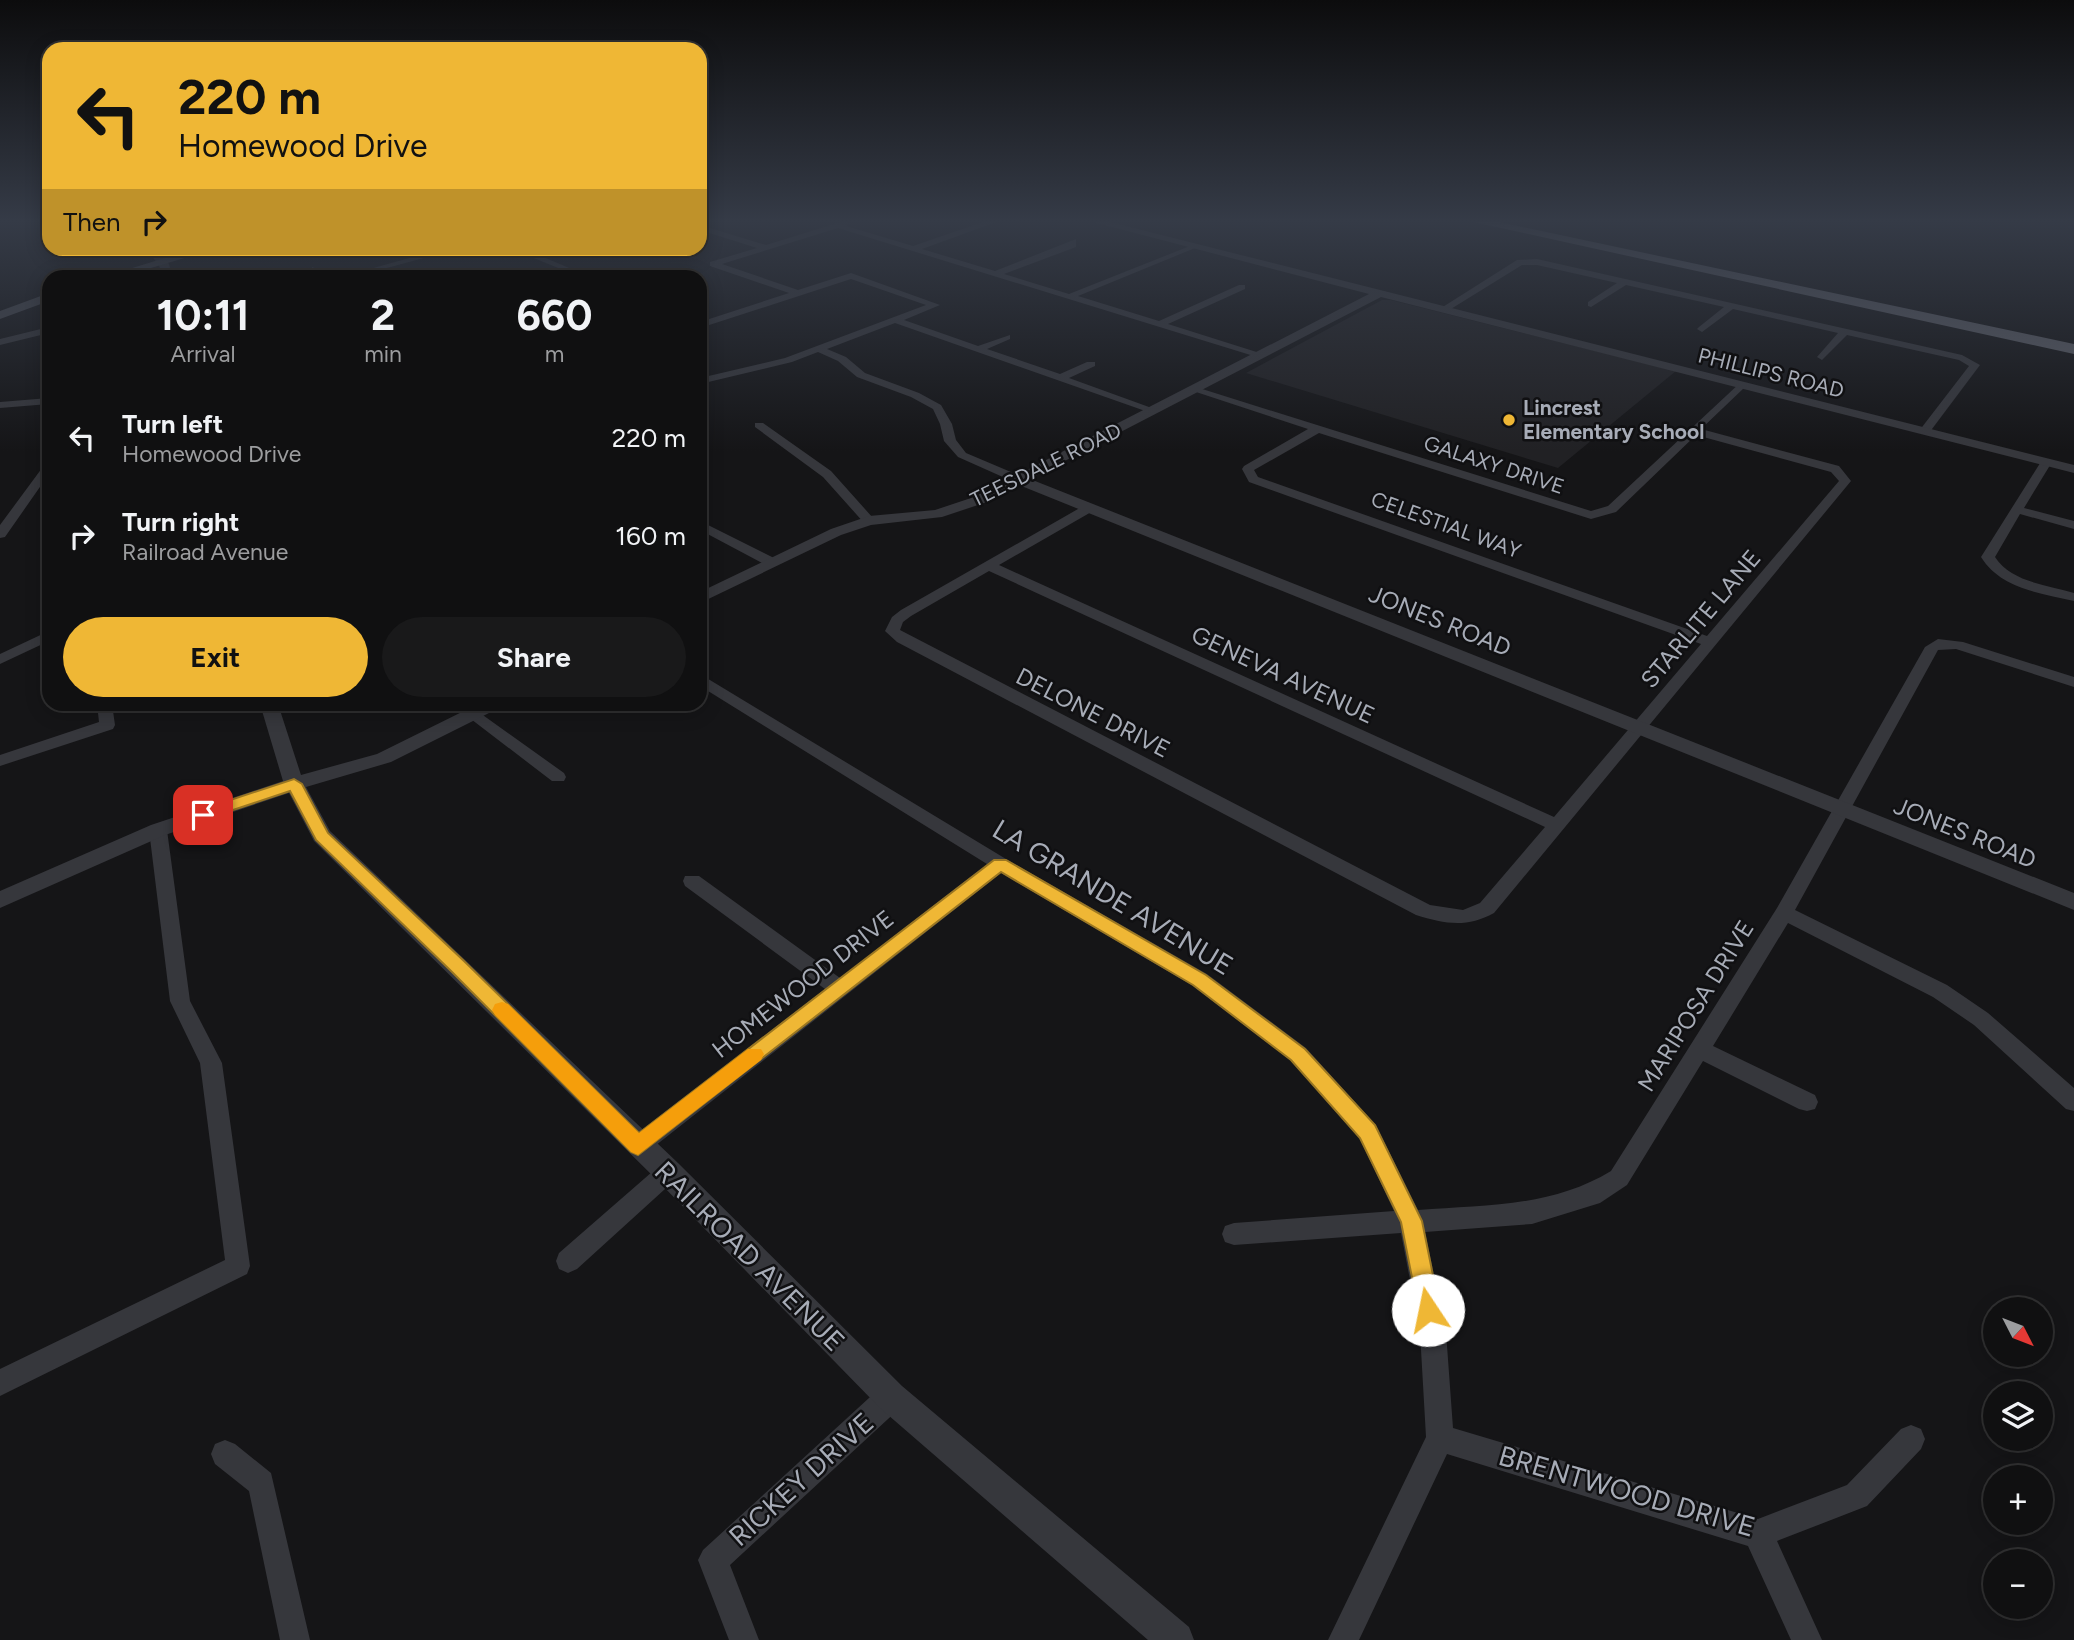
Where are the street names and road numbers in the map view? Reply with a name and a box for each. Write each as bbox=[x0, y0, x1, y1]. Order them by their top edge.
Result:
street label: PHILLIPS ROAD bbox=[1696, 342, 1847, 403]
street label: TEESDALE ROAD bbox=[966, 417, 1125, 512]
street label: GALAXY DRIVE bbox=[1421, 430, 1568, 499]
street label: CELESTIAL WAY bbox=[1368, 486, 1525, 563]
street label: STARLITE LANE bbox=[1634, 544, 1767, 694]
street label: JONES ROAD bbox=[1365, 579, 1516, 662]
street label: GENEVA AVENUE bbox=[1187, 619, 1379, 730]
street label: DELONE DRIVE bbox=[1011, 661, 1175, 764]
street label: JONES ROAD bbox=[1890, 791, 2041, 874]
street label: LA GRANDE AVENUE bbox=[987, 812, 1239, 982]
street label: HOMEWOOD DRIVE bbox=[706, 904, 899, 1064]
street label: MARIPOSA DRIVE bbox=[1631, 915, 1760, 1097]
street label: RAILROAD AVENUE bbox=[648, 1154, 852, 1358]
street label: RICKEY DRIVE bbox=[722, 1405, 880, 1553]
street label: BRENTWOOD DRIVE bbox=[1495, 1438, 1759, 1544]

